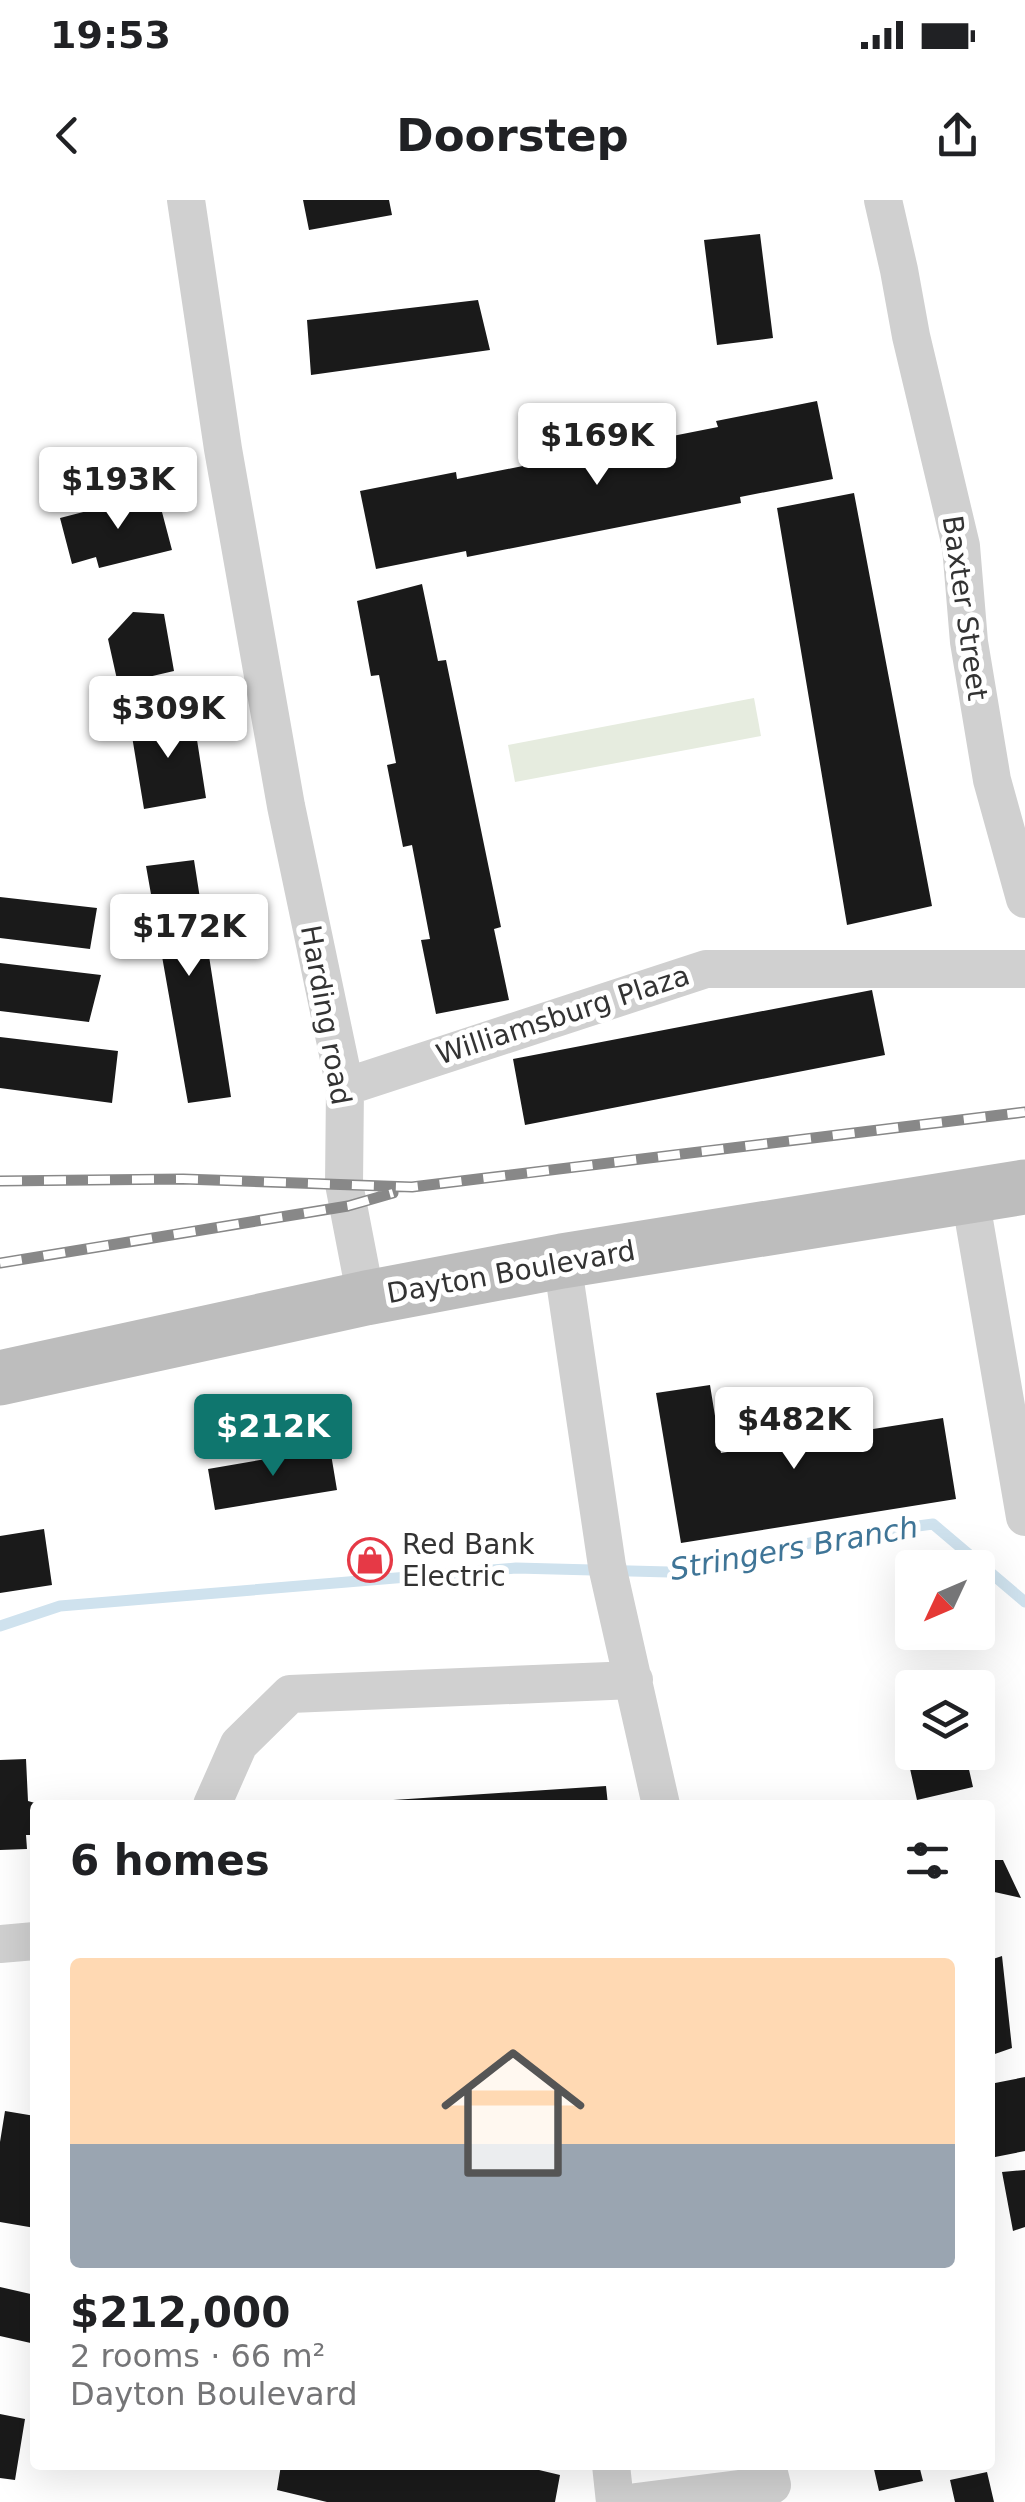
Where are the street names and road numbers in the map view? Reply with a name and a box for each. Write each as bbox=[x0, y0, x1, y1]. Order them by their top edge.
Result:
street label: Baxter Street bbox=[936, 513, 994, 703]
street label: Harding road bbox=[294, 922, 358, 1108]
street label: Williamsburg Plaza bbox=[432, 959, 694, 1071]
street label: Dayton Boulevard bbox=[384, 1234, 638, 1310]

